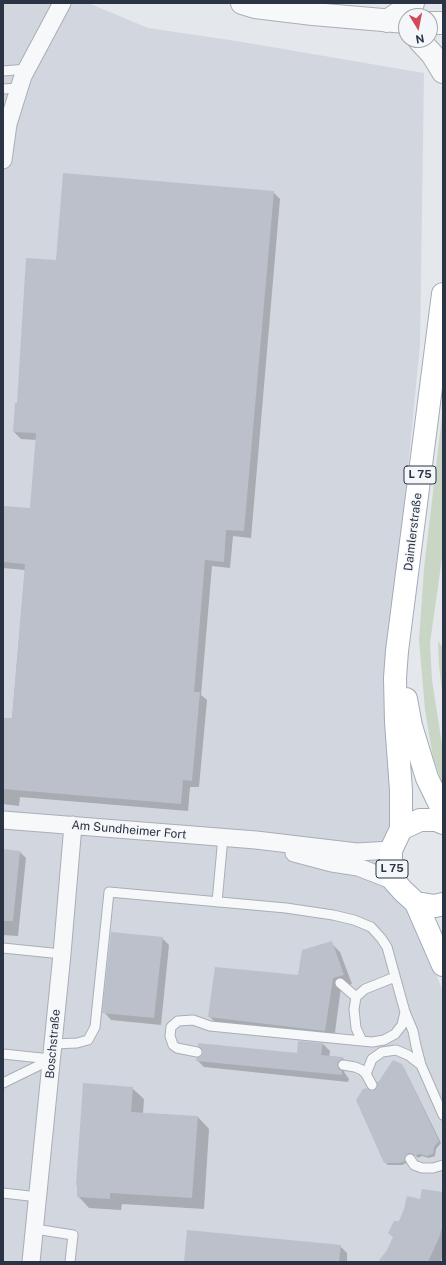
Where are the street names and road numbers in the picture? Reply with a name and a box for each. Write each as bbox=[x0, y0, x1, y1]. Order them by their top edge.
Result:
road number: L 75 bbox=[404, 466, 436, 484]
street label: Daimlerstraße bbox=[401, 492, 425, 572]
street label: Am Sundheimer Fort bbox=[71, 818, 187, 842]
road number: L 75 bbox=[376, 860, 408, 878]
street label: Boschstraße bbox=[43, 1009, 63, 1079]

